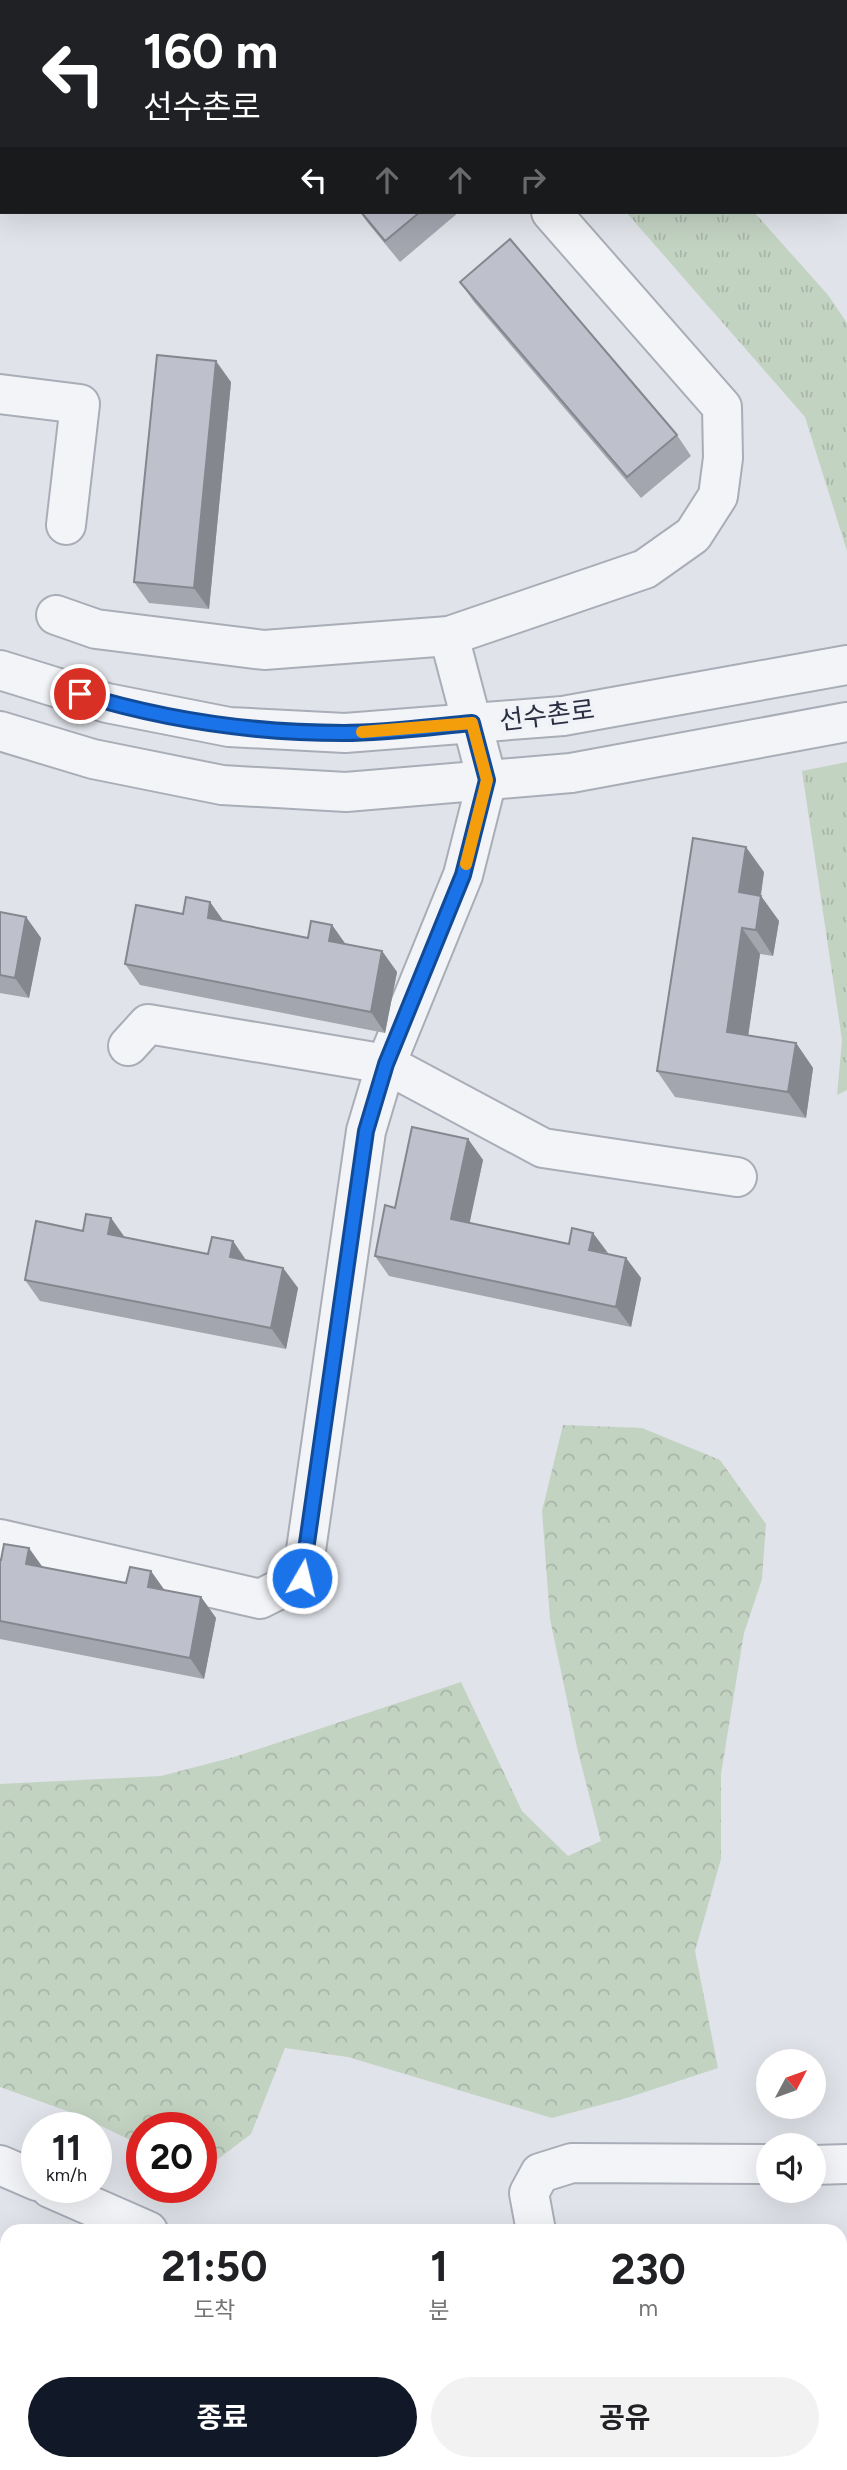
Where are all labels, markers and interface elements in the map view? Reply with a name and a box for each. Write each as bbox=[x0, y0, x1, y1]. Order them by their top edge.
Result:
text: 160 m bbox=[143, 21, 278, 80]
icon: left bbox=[28, 28, 119, 119]
text: 선수촌로 bbox=[143, 88, 261, 126]
icon: left bbox=[295, 161, 333, 199]
icon: ahead bbox=[368, 161, 406, 199]
icon: ahead bbox=[441, 161, 479, 199]
icon: right bbox=[514, 161, 552, 199]
pin bbox=[50, 664, 110, 724]
icon: arrive bbox=[61, 675, 99, 713]
street label: 선수촌로 bbox=[498, 693, 596, 737]
position arrow bbox=[265, 1541, 339, 1615]
north arrow bbox=[756, 2049, 826, 2119]
map controls bbox=[756, 2049, 826, 2203]
speed limit sign: 20 bbox=[126, 2112, 217, 2203]
text: 11 bbox=[52, 2127, 81, 2169]
button: sound bbox=[756, 2133, 826, 2203]
text: km/h bbox=[46, 2164, 87, 2186]
text: 21:50 bbox=[161, 2241, 267, 2292]
text: 1 bbox=[430, 2241, 448, 2292]
text: 230 bbox=[611, 2244, 686, 2295]
text: m bbox=[639, 2294, 658, 2322]
text: 도착 bbox=[193, 2296, 235, 2324]
text: 분 bbox=[429, 2296, 450, 2324]
button: 종료 bbox=[28, 2377, 417, 2457]
button: 공유 bbox=[431, 2377, 819, 2457]

